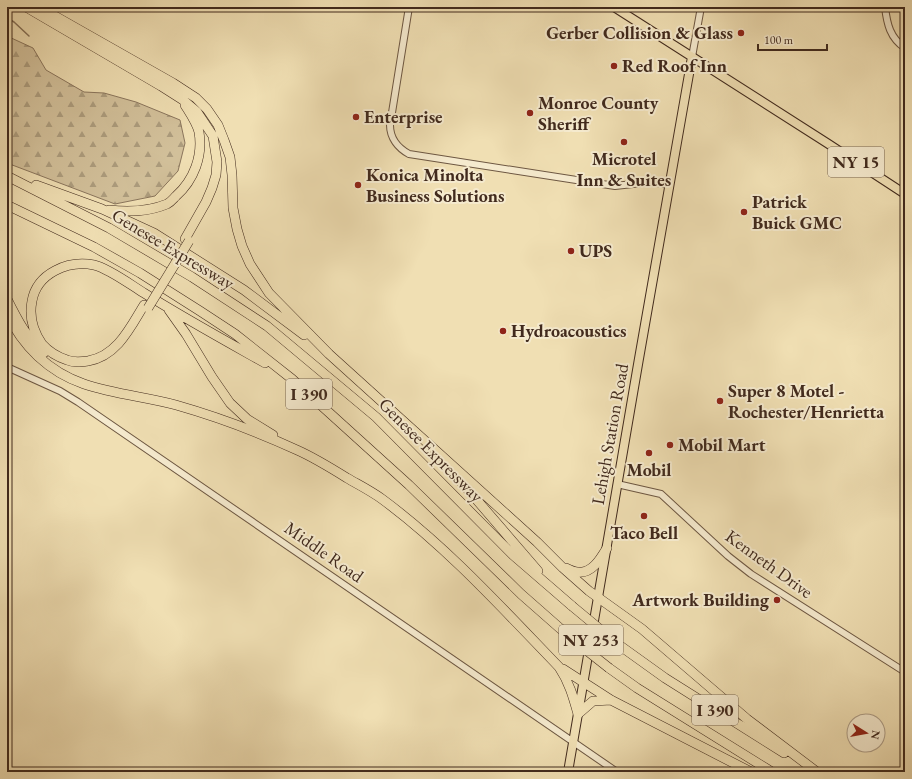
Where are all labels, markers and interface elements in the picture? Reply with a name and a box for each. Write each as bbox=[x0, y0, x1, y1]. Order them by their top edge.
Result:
place label: Gerber Collision & Glass bbox=[546, 21, 733, 44]
scale bar bbox=[758, 26, 827, 52]
marker: Gerber Collision & Glass bbox=[736, 28, 746, 38]
text: 100 m bbox=[764, 32, 794, 48]
place label: Red Roof Inn bbox=[622, 54, 727, 77]
marker: Red Roof Inn bbox=[609, 61, 619, 71]
place label: Monroe County Sheriff bbox=[538, 91, 659, 135]
place label: Enterprise bbox=[364, 105, 443, 128]
marker: Monroe County Sheriff bbox=[525, 108, 535, 118]
marker: Enterprise bbox=[351, 112, 361, 122]
marker: Microtel Inn & Suites bbox=[619, 137, 629, 147]
place label: Microtel Inn & Suites bbox=[577, 147, 671, 191]
road number: NY 15 bbox=[828, 147, 884, 177]
place label: Konica Minolta Business Solutions bbox=[366, 163, 504, 207]
marker: Konica Minolta Business Solutions bbox=[353, 180, 363, 190]
place label: Patrick Buick GMC bbox=[752, 190, 842, 234]
street label: Genesee Expressway bbox=[108, 203, 239, 294]
marker: Patrick Buick GMC bbox=[739, 207, 749, 217]
place label: UPS bbox=[579, 239, 612, 262]
marker: UPS bbox=[566, 246, 576, 256]
place label: Hydroacoustics bbox=[511, 319, 627, 342]
marker: Hydroacoustics bbox=[498, 326, 508, 336]
street label: Lehigh Station Road bbox=[586, 361, 633, 506]
road number: I 390 bbox=[286, 379, 332, 409]
place label: Super 8 Motel - Rochester/Henrietta bbox=[728, 379, 884, 423]
street label: Genesee Expressway bbox=[374, 392, 489, 507]
marker: Super 8 Motel - Rochester/Henrietta bbox=[715, 396, 725, 406]
place label: Mobil Mart bbox=[678, 433, 766, 456]
marker: Mobil Mart bbox=[665, 440, 675, 450]
marker: Mobil bbox=[644, 448, 654, 458]
place label: Mobil bbox=[627, 458, 671, 481]
marker: Taco Bell bbox=[639, 511, 649, 521]
street label: Middle Road bbox=[280, 516, 369, 588]
place label: Taco Bell bbox=[610, 521, 678, 544]
street label: Kenneth Drive bbox=[721, 524, 817, 603]
place label: Artwork Building bbox=[631, 588, 770, 611]
marker: Artwork Building bbox=[772, 595, 782, 605]
road number: NY 253 bbox=[559, 625, 623, 655]
road number: I 390 bbox=[692, 695, 738, 725]
north arrow bbox=[846, 713, 886, 753]
text: N bbox=[868, 729, 884, 741]

